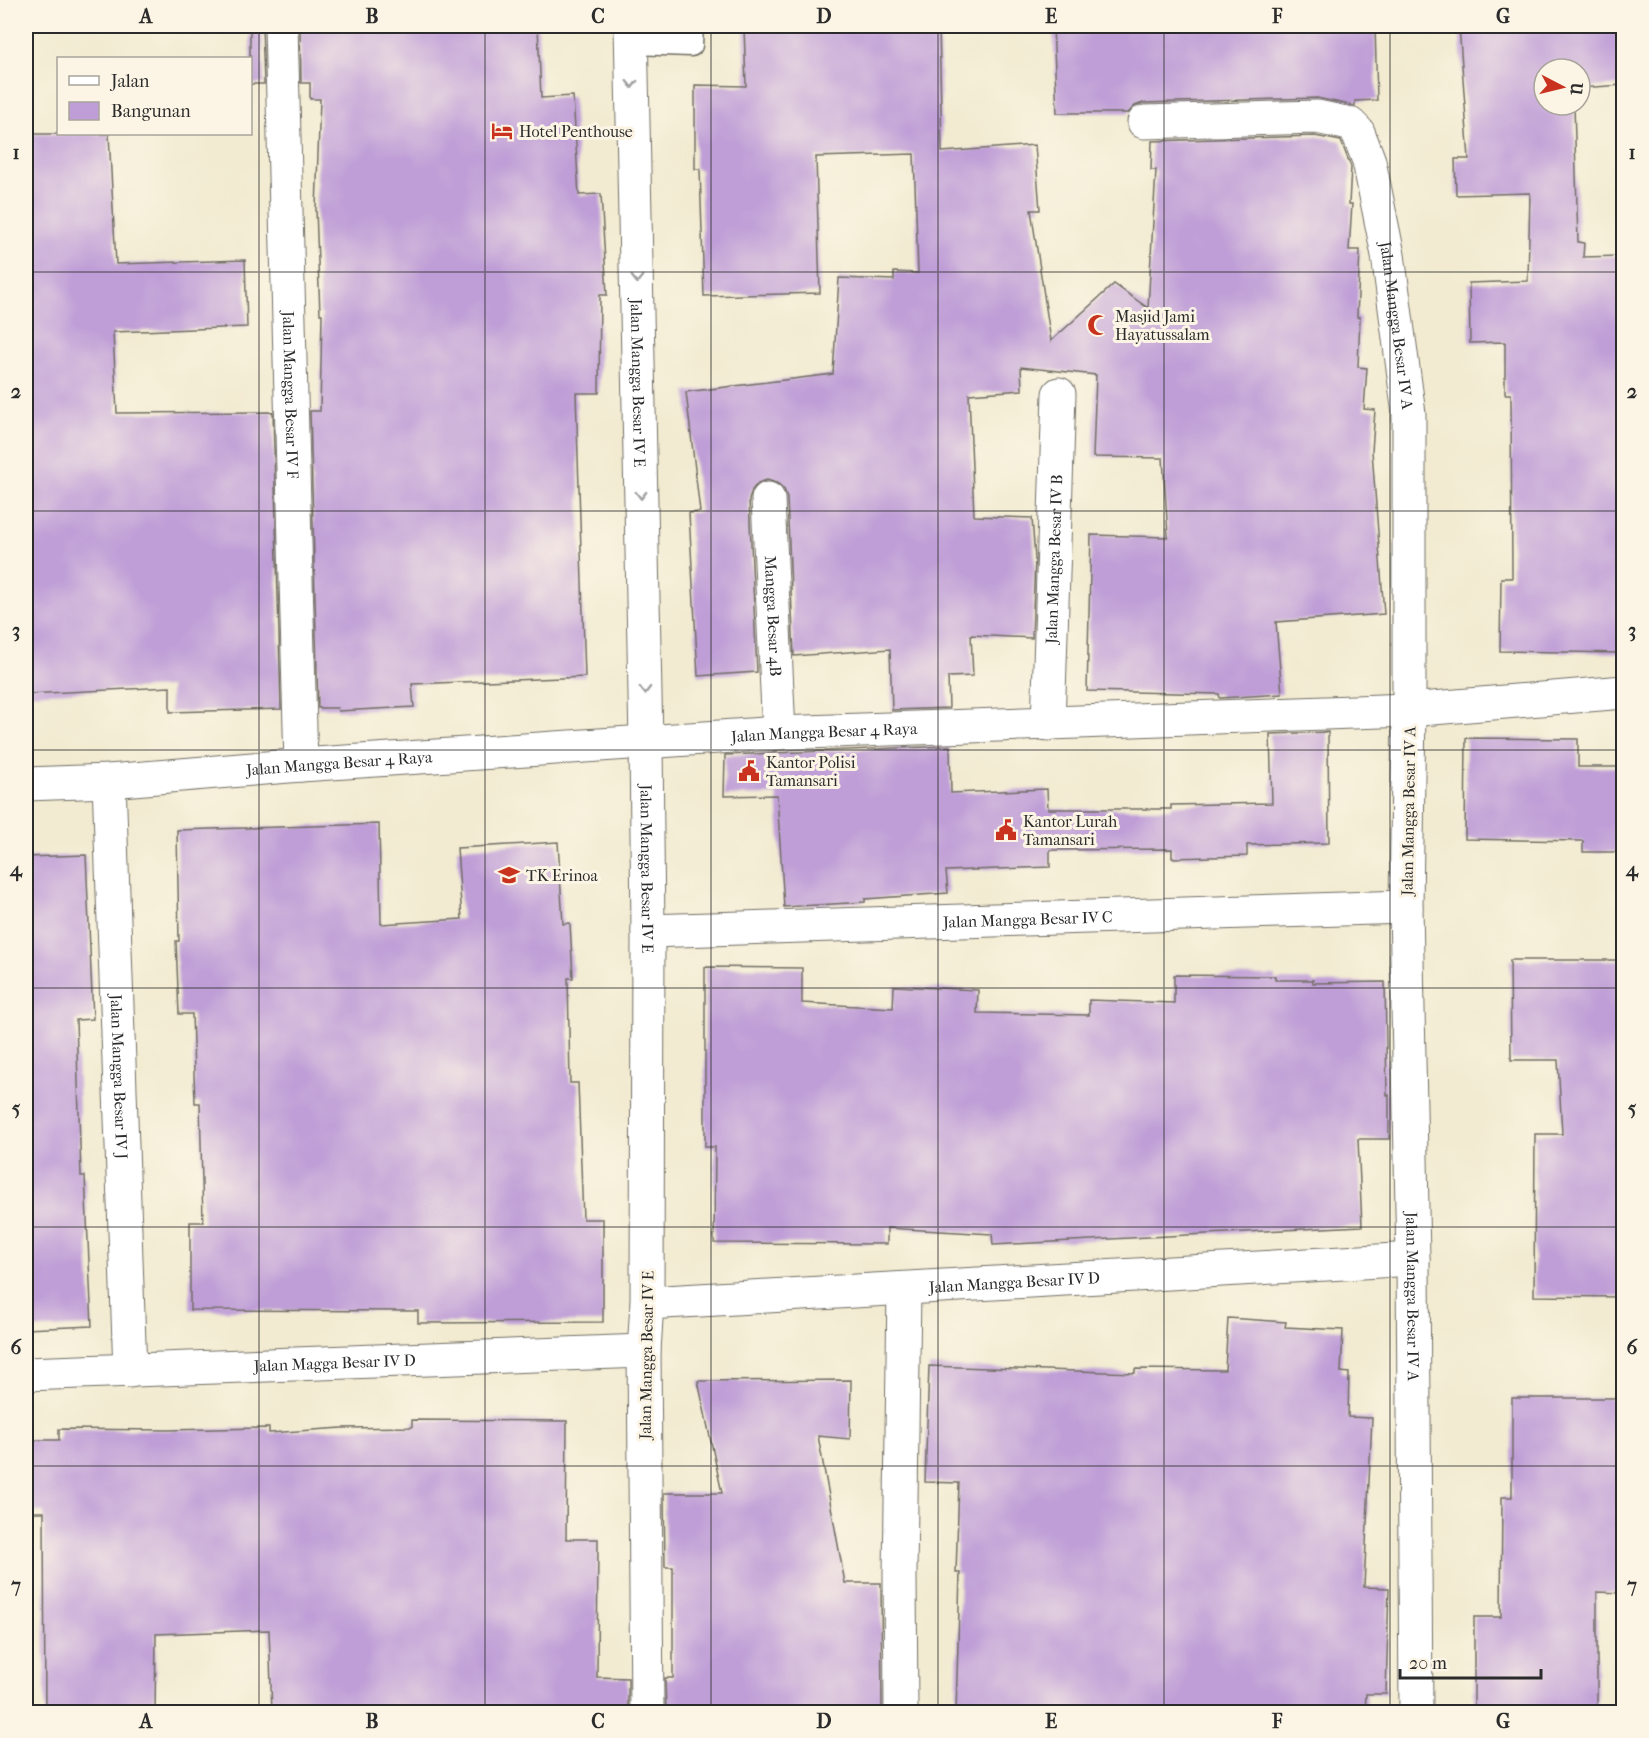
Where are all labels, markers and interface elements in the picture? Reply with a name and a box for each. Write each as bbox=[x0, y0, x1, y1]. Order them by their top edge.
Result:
text: A bbox=[138, 5, 154, 28]
text: B bbox=[365, 5, 379, 28]
text: C bbox=[591, 5, 605, 28]
text: D bbox=[816, 5, 832, 28]
text: E bbox=[1045, 5, 1057, 28]
text: F bbox=[1271, 5, 1283, 28]
text: G bbox=[1496, 5, 1510, 28]
legend bbox=[57, 57, 252, 135]
north arrow bbox=[1532, 57, 1592, 117]
text: Jalan bbox=[109, 71, 150, 92]
one-way arrow bbox=[626, 79, 639, 88]
text: U bbox=[1566, 80, 1587, 97]
text: Bangunan bbox=[111, 101, 191, 122]
hotel icon: Hotel Penthouse bbox=[490, 119, 514, 143]
place label: Hotel Penthouse bbox=[519, 122, 633, 141]
text: 1 bbox=[12, 141, 20, 164]
text: 1 bbox=[1628, 141, 1636, 164]
street label: Jalan Mangga Besar IV A bbox=[1375, 238, 1417, 411]
one-way arrow bbox=[630, 274, 643, 283]
street label: Jalan Mangga Besar IV E bbox=[627, 296, 649, 468]
place label: Masjid Jami Hayatussalam bbox=[1115, 307, 1210, 344]
street label: Jalan Mangga Besar IV F bbox=[279, 309, 302, 479]
mosque icon: Masjid Jami Hayatussalam bbox=[1086, 313, 1110, 337]
text: 2 bbox=[11, 380, 21, 403]
text: 2 bbox=[1627, 380, 1637, 403]
street label: Jalan Mangga Besar IV B bbox=[1042, 474, 1066, 646]
one-way arrow bbox=[635, 490, 647, 499]
street label: Mangga Besar 4B bbox=[761, 555, 785, 677]
text: 3 bbox=[12, 619, 20, 642]
text: 3 bbox=[1628, 619, 1636, 642]
one-way arrow bbox=[639, 685, 651, 694]
street label: Jalan Mangga Besar 4 Raya bbox=[728, 719, 918, 746]
street label: Jalan Mangga Besar IV A bbox=[1397, 726, 1419, 898]
street label: Jalan Mangga Besar 4 Raya bbox=[243, 747, 433, 780]
place label: Kantor Polisi Tamansari bbox=[766, 753, 856, 790]
public building icon: Kantor Polisi Tamansari bbox=[737, 759, 761, 783]
street label: Jalan Mangga Besar IV E bbox=[636, 782, 657, 953]
place label: Kantor Lurah Tamansari bbox=[1023, 812, 1117, 849]
public building icon: Kantor Lurah Tamansari bbox=[994, 818, 1018, 842]
text: 4 bbox=[9, 858, 23, 882]
text: 4 bbox=[1625, 858, 1639, 882]
school or university icon: TK Erinoa bbox=[497, 863, 521, 887]
place label: TK Erinoa bbox=[526, 866, 598, 885]
street label: Jalan Mangga Besar IV C bbox=[941, 907, 1113, 932]
street label: Jalan Mangga Besar IV J bbox=[107, 992, 131, 1160]
text: 5 bbox=[12, 1097, 21, 1120]
text: 5 bbox=[1628, 1097, 1637, 1120]
street label: Jalan Mangga Besar IV A bbox=[1402, 1210, 1423, 1382]
street label: Jalan Mangga Besar IV D bbox=[926, 1268, 1100, 1297]
street label: Jalan Mangga Besar IV E bbox=[635, 1270, 657, 1441]
text: 6 bbox=[11, 1336, 23, 1359]
text: 6 bbox=[1627, 1336, 1639, 1359]
street label: Jalan Magga Besar IV D bbox=[252, 1351, 416, 1376]
text: 7 bbox=[10, 1574, 21, 1597]
text: 7 bbox=[1626, 1574, 1637, 1597]
scale bar bbox=[1400, 1642, 1541, 1680]
text: 20 m bbox=[1409, 1653, 1447, 1674]
text: A bbox=[138, 1710, 154, 1733]
text: B bbox=[365, 1710, 379, 1733]
text: C bbox=[591, 1710, 605, 1733]
text: D bbox=[816, 1710, 832, 1733]
text: E bbox=[1045, 1710, 1057, 1733]
text: F bbox=[1271, 1710, 1283, 1733]
text: G bbox=[1496, 1710, 1510, 1733]

